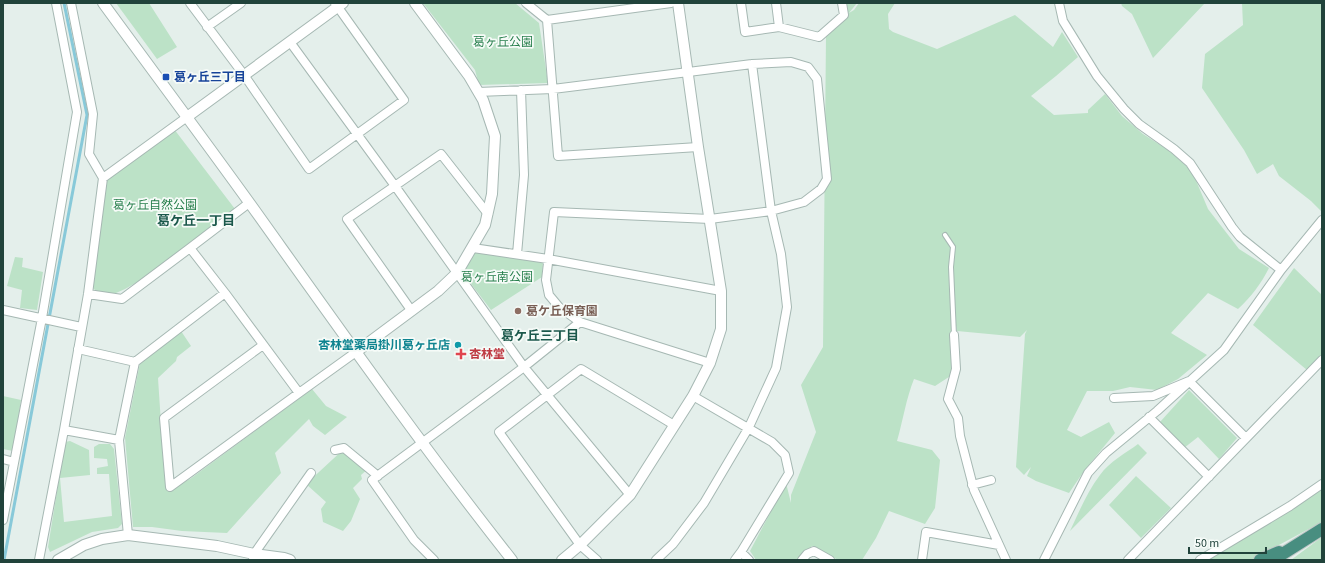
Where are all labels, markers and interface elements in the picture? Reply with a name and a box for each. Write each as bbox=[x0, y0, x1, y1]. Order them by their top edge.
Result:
park label: 葛ヶ丘公園 bbox=[473, 34, 533, 51]
place label: 葛ヶ丘三丁目 bbox=[174, 69, 246, 86]
marker: 葛ヶ丘三丁目 bbox=[161, 72, 171, 82]
park label: 葛ヶ丘自然公園 bbox=[113, 197, 197, 214]
district label: 葛ケ丘一丁目 bbox=[157, 212, 235, 230]
park label: 葛ヶ丘南公園 bbox=[461, 269, 533, 286]
place label: 葛ケ丘保育園 bbox=[526, 303, 598, 320]
marker: 葛ケ丘保育園 bbox=[513, 306, 523, 316]
district label: 葛ケ丘三丁目 bbox=[501, 327, 579, 345]
place label: 杏林堂薬局掛川葛ヶ丘店 bbox=[318, 337, 450, 354]
marker: 杏林堂薬局掛川葛ヶ丘店 bbox=[453, 340, 463, 350]
place label: 杏林堂 bbox=[469, 346, 505, 363]
marker: 杏林堂 bbox=[456, 349, 466, 359]
scale bar bbox=[1189, 529, 1266, 555]
text: 50 m bbox=[1195, 535, 1219, 552]

